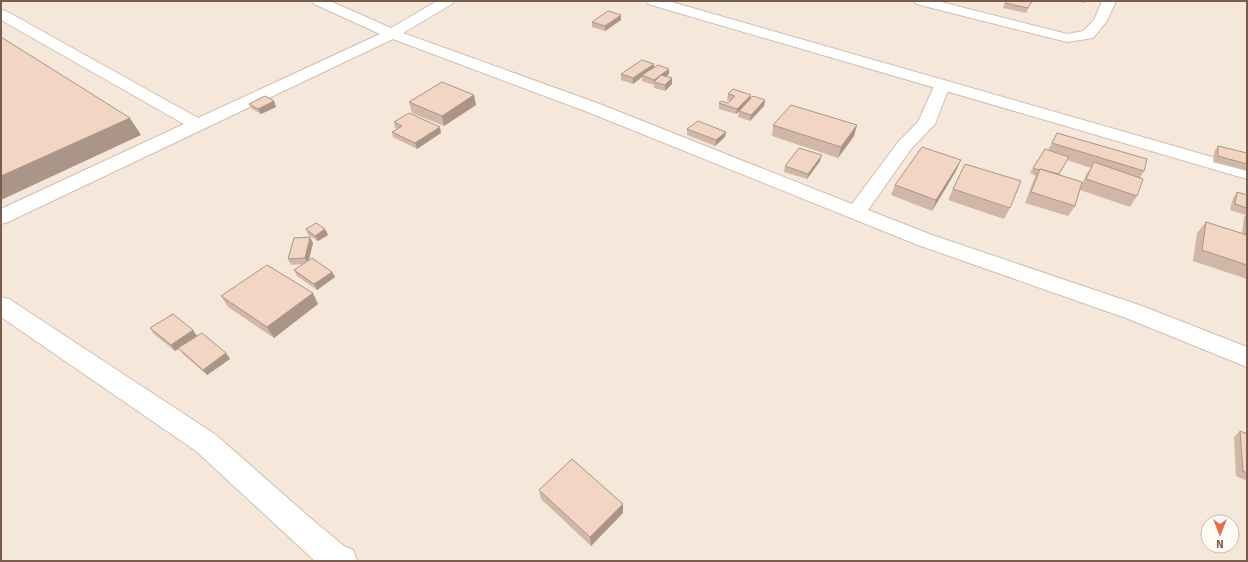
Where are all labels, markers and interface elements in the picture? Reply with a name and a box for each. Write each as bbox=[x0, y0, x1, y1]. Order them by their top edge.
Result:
north arrow bbox=[1200, 514, 1240, 554]
text: N bbox=[1216, 537, 1224, 550]

